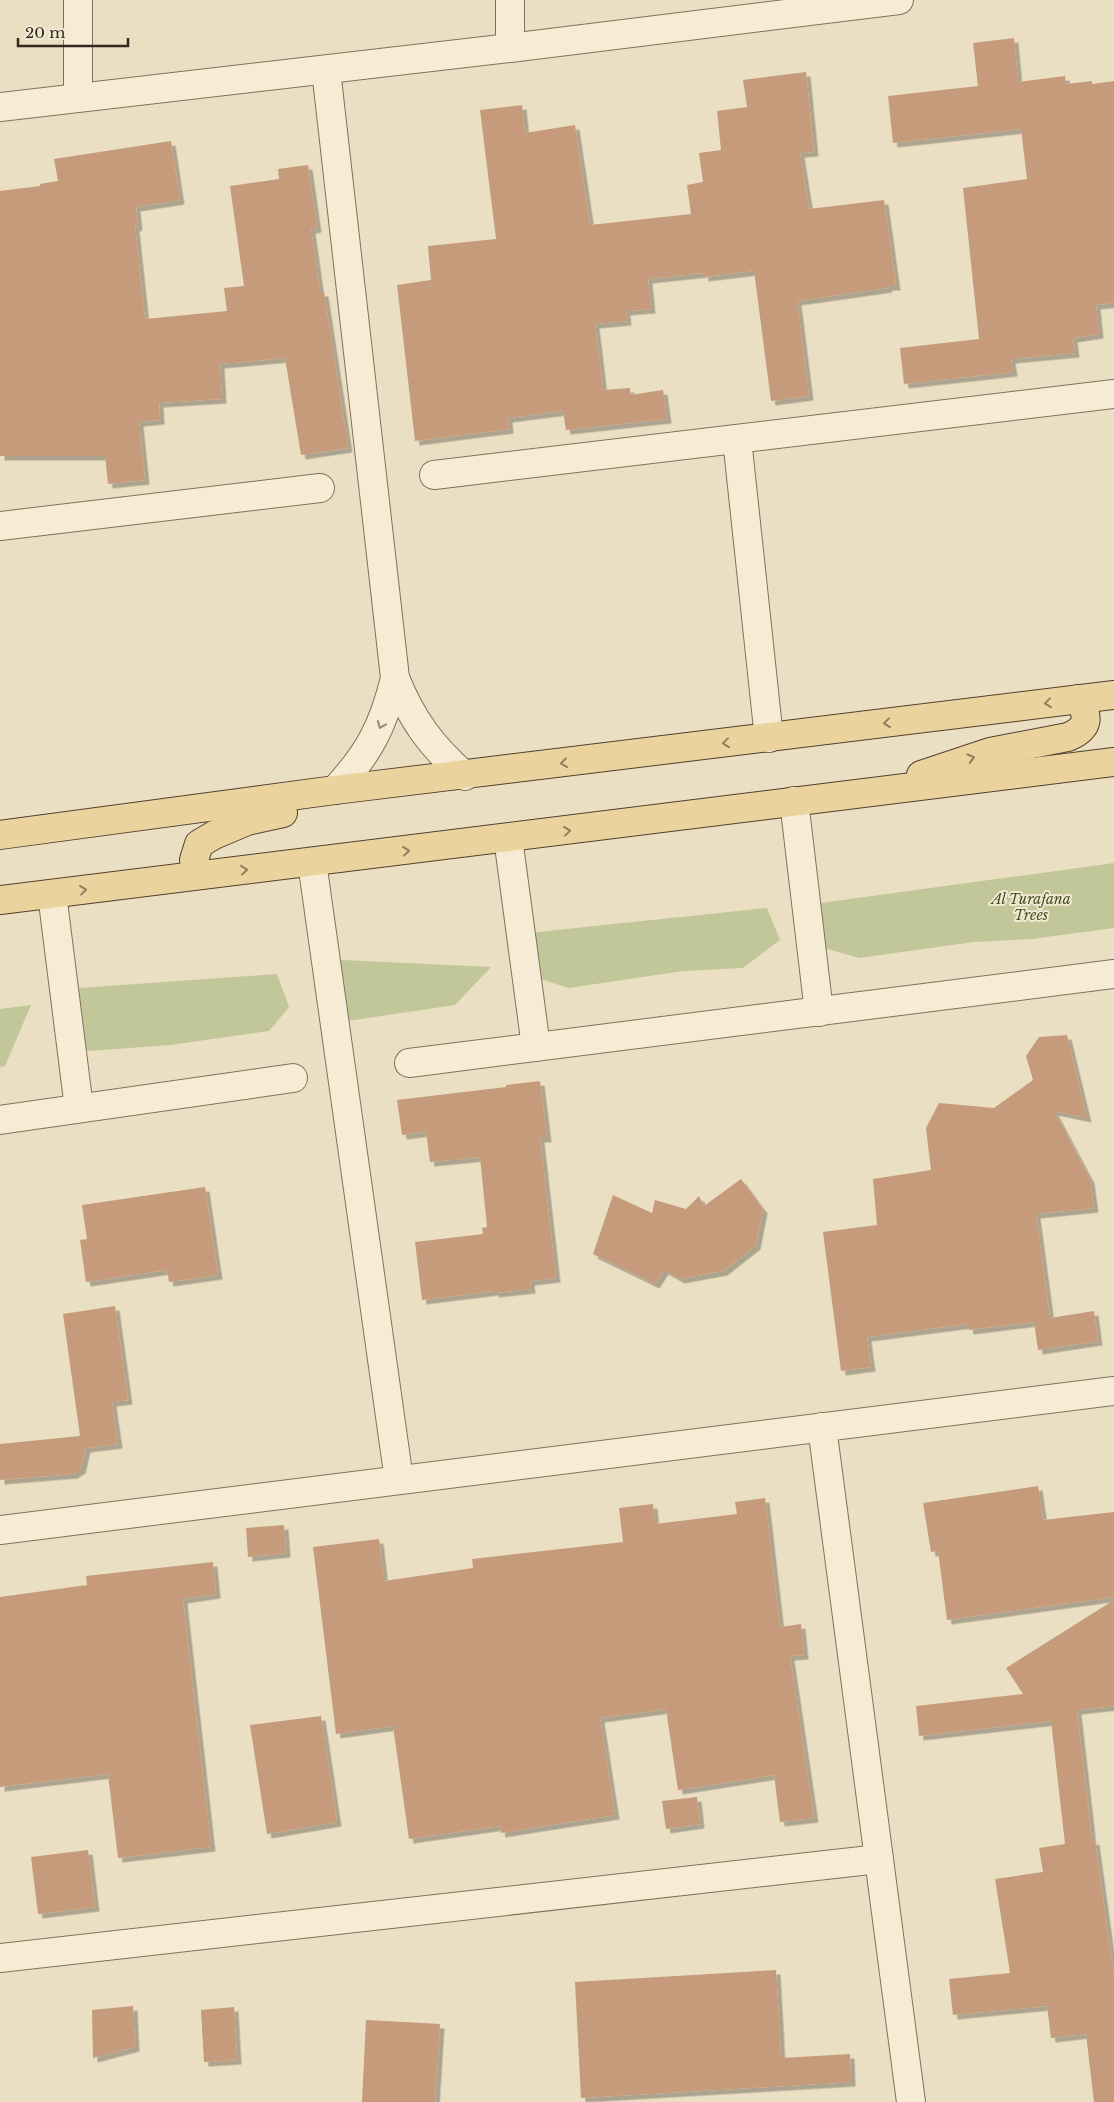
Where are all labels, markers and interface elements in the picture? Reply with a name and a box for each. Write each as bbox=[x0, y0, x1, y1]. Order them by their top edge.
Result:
scale bar bbox=[18, 15, 128, 47]
text: 20 m bbox=[25, 23, 65, 42]
one-way arrow bbox=[1044, 697, 1052, 708]
one-way arrow bbox=[883, 717, 891, 728]
one-way arrow bbox=[376, 720, 387, 729]
one-way arrow bbox=[721, 737, 729, 748]
one-way arrow bbox=[966, 753, 975, 764]
one-way arrow bbox=[560, 758, 569, 768]
one-way arrow bbox=[563, 826, 571, 836]
one-way arrow bbox=[402, 846, 410, 857]
one-way arrow bbox=[241, 865, 249, 876]
one-way arrow bbox=[79, 885, 87, 895]
park label: Al Turafana Trees bbox=[989, 890, 1071, 924]

